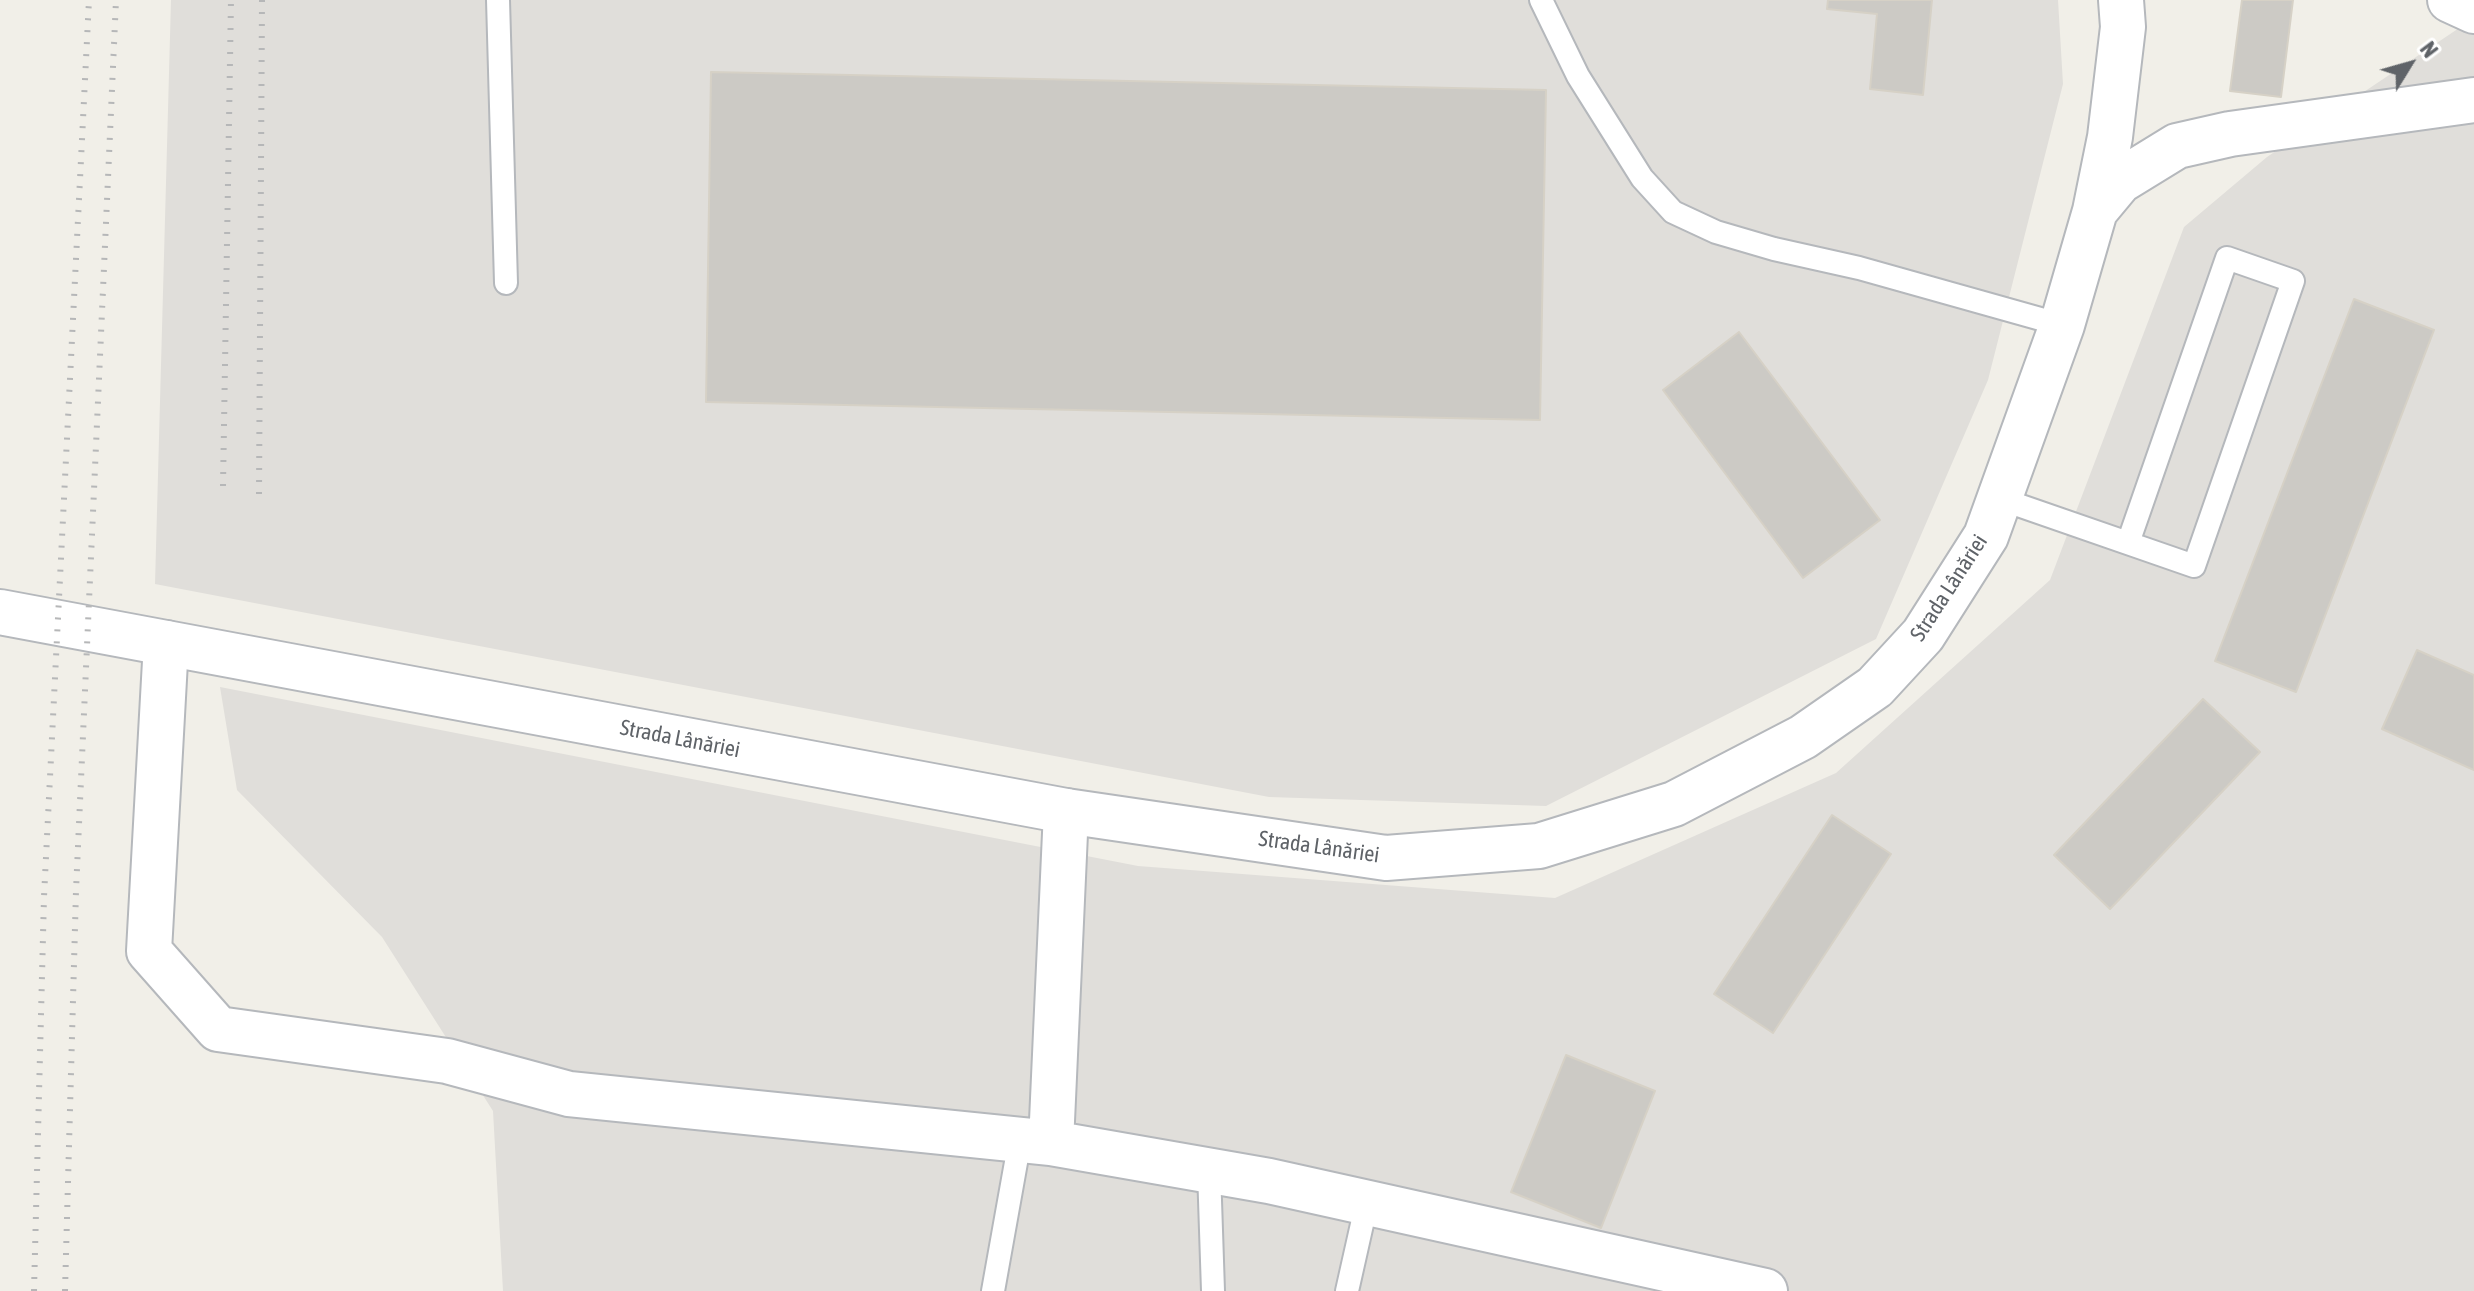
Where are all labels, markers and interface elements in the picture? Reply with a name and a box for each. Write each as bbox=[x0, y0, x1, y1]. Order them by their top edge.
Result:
north arrow bbox=[2370, 24, 2450, 104]
text: N bbox=[2415, 37, 2443, 63]
street label: Strada Lânăriei bbox=[1905, 530, 1993, 646]
street label: Strada Lânăriei bbox=[618, 714, 742, 764]
street label: Strada Lânăriei bbox=[1257, 825, 1381, 869]

